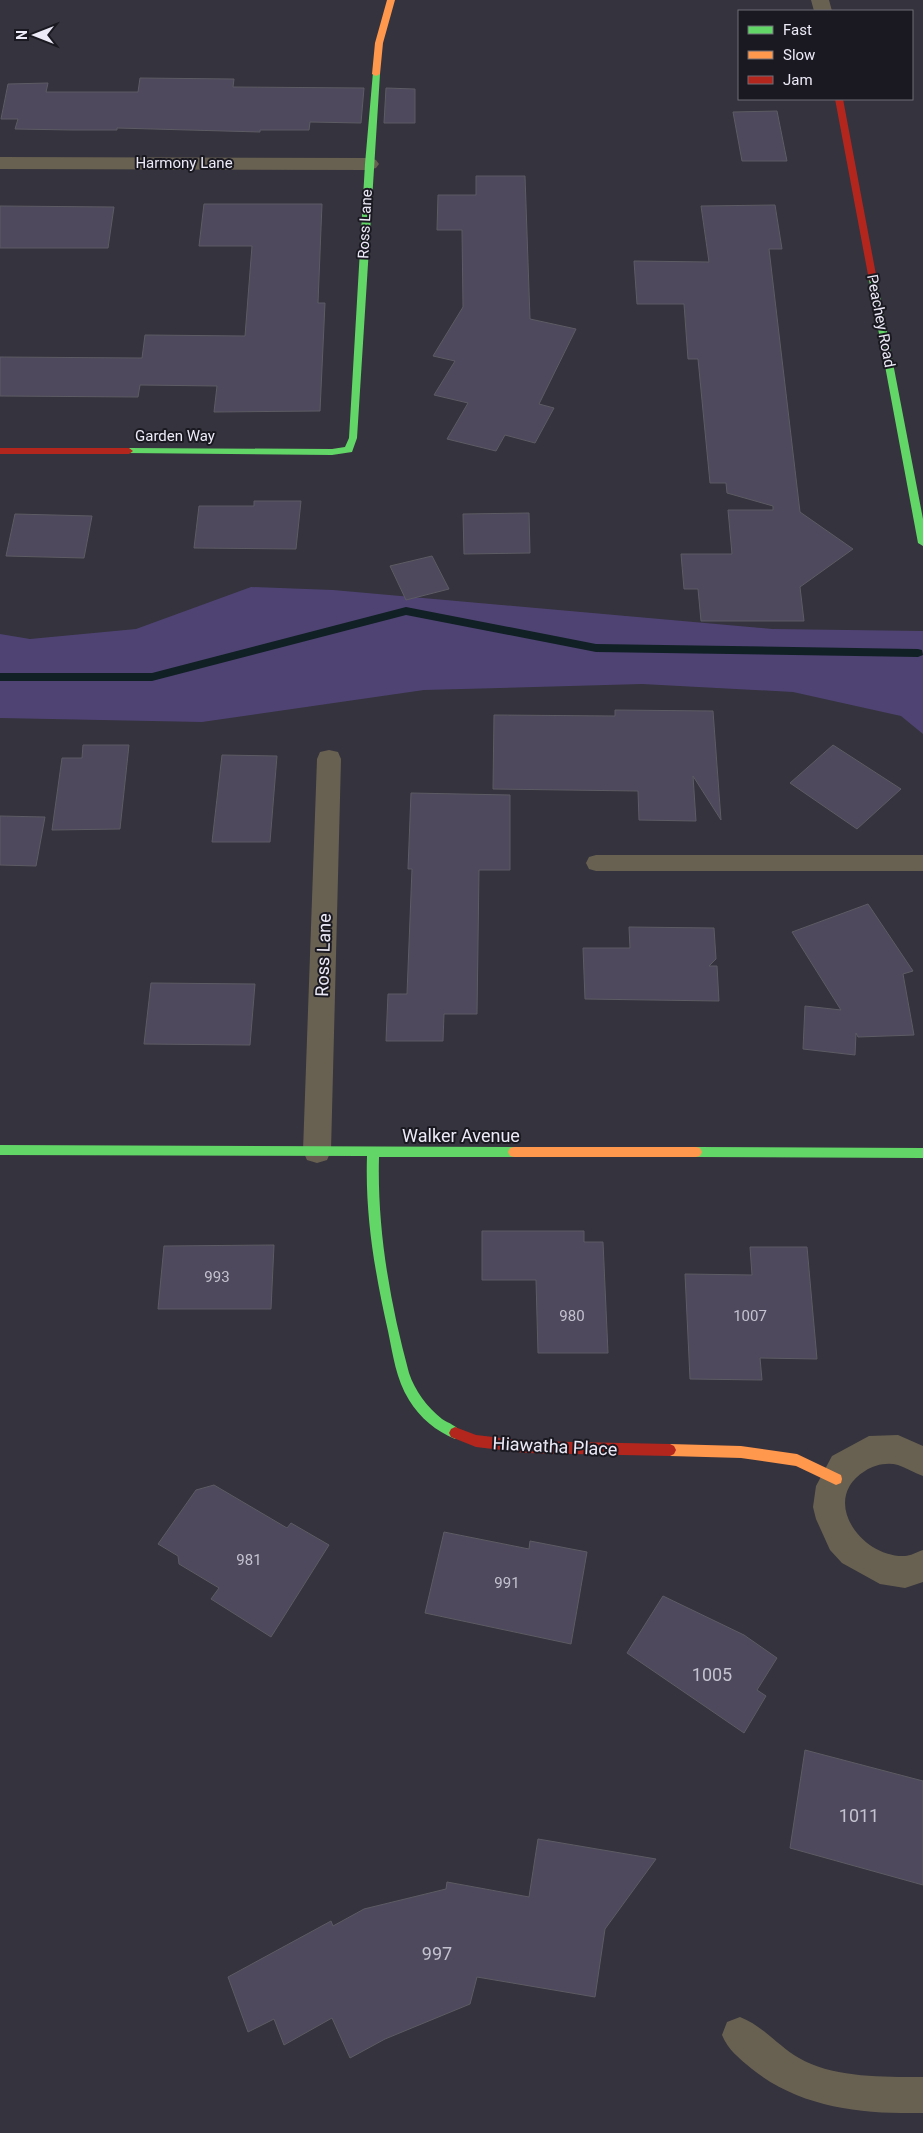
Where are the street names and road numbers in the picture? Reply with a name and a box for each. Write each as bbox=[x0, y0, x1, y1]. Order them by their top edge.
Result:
street label: Harmony Lane bbox=[135, 154, 233, 172]
street label: Ross Lane bbox=[354, 189, 376, 259]
street label: Peachey Road bbox=[863, 273, 899, 369]
street label: Garden Way bbox=[135, 427, 215, 445]
street label: Ross Lane bbox=[311, 913, 335, 997]
street label: Walker Avenue bbox=[402, 1125, 520, 1146]
street label: Hiawatha Place bbox=[492, 1432, 618, 1460]

